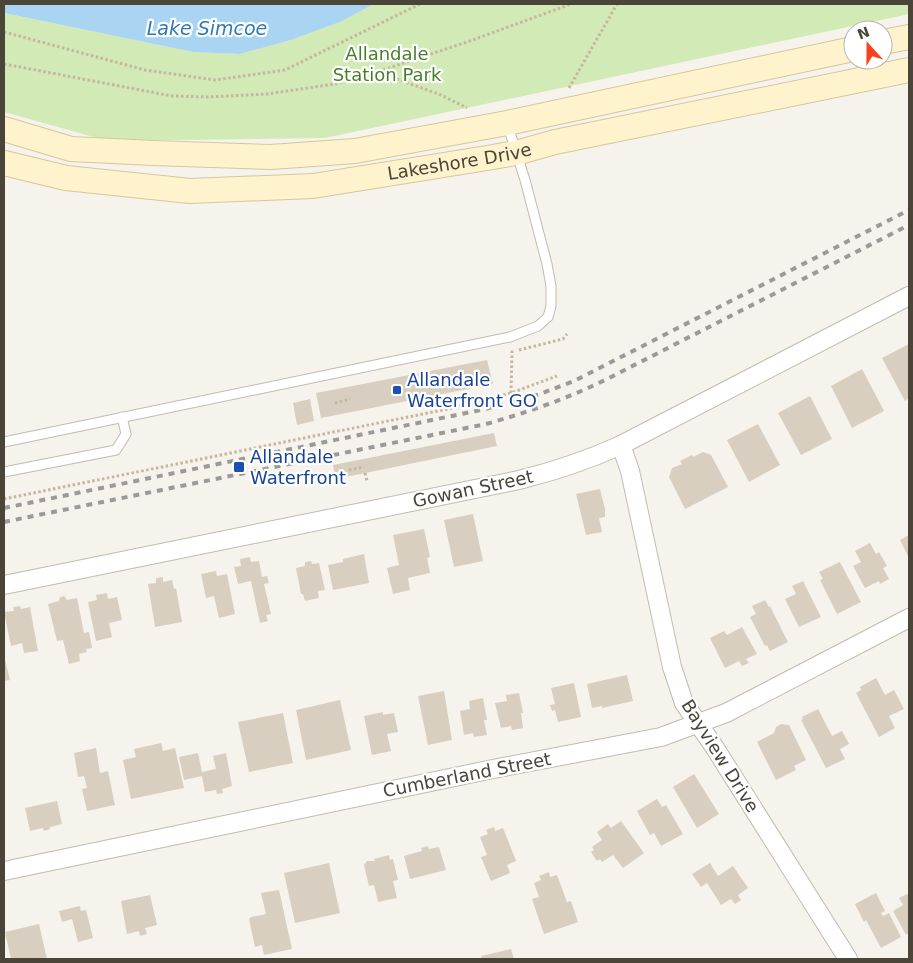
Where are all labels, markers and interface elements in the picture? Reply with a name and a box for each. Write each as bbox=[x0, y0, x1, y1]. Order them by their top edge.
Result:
water label: Lake Simcoe bbox=[147, 17, 267, 39]
north arrow bbox=[843, 20, 893, 70]
text: N bbox=[855, 23, 872, 42]
park label: Allandale Station Park bbox=[333, 43, 442, 85]
street label: Lakeshore Drive bbox=[386, 138, 534, 184]
place label: Allandale Waterfront GO bbox=[407, 369, 537, 411]
marker: Allandale Waterfront GO bbox=[391, 384, 403, 396]
place label: Allandale Waterfront bbox=[250, 446, 346, 488]
marker: Allandale Waterfront bbox=[232, 460, 246, 474]
street label: Gowan Street bbox=[411, 466, 535, 512]
street label: Bayview Drive bbox=[677, 695, 764, 816]
street label: Cumberland Street bbox=[381, 748, 553, 801]

